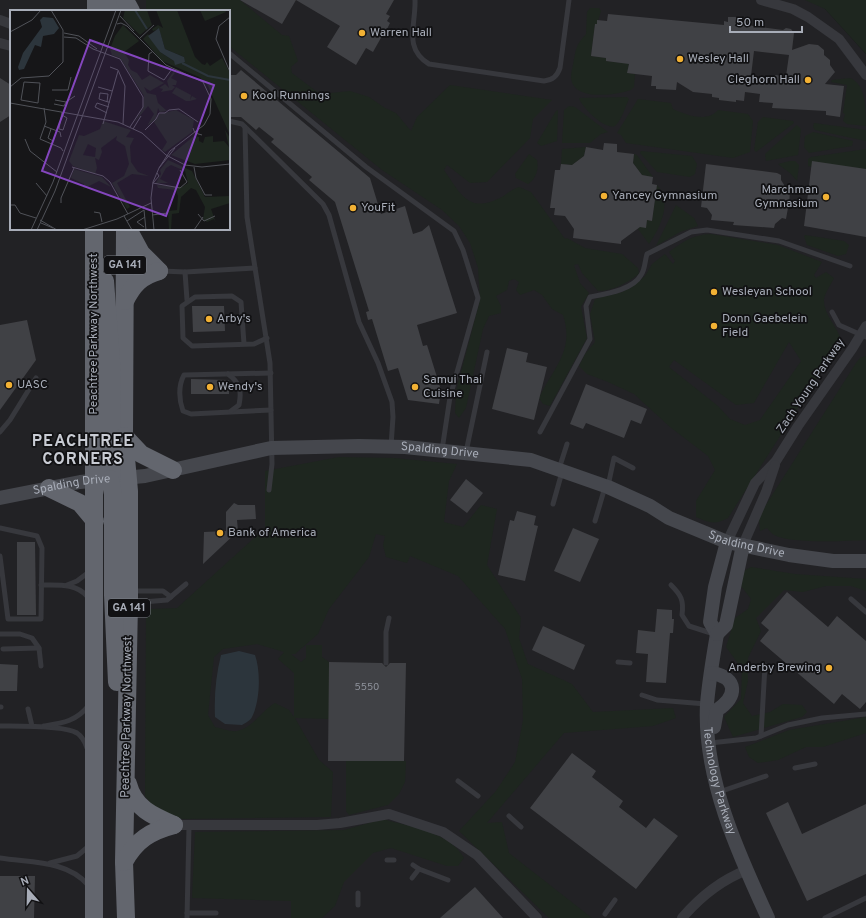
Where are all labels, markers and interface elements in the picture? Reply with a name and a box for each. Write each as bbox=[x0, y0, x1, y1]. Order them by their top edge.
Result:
scale bar bbox=[730, 8, 802, 34]
inset map bbox=[10, 10, 230, 230]
text: 50 m bbox=[736, 15, 764, 31]
place label: Warren Hall bbox=[370, 25, 432, 41]
marker: Warren Hall bbox=[357, 28, 367, 38]
place label: Wesley Hall bbox=[688, 51, 749, 67]
marker: Wesley Hall bbox=[675, 54, 685, 64]
place label: Cleghorn Hall bbox=[727, 72, 800, 88]
marker: Cleghorn Hall bbox=[803, 75, 813, 85]
place label: Kool Runnings bbox=[252, 88, 330, 104]
marker: Kool Runnings bbox=[239, 91, 249, 101]
place label: Marchman Gymnasium bbox=[754, 182, 818, 212]
place label: Yancey Gymnasium bbox=[612, 188, 717, 204]
marker: Yancey Gymnasium bbox=[599, 191, 609, 201]
marker: Marchman Gymnasium bbox=[821, 192, 831, 202]
place label: YouFit bbox=[361, 200, 395, 216]
marker: YouFit bbox=[348, 203, 358, 213]
street label: Peachtree Parkway Northwest bbox=[86, 253, 102, 415]
road number: GA 141 bbox=[104, 256, 146, 274]
place label: Wesleyan School bbox=[722, 284, 812, 300]
marker: Wesleyan School bbox=[709, 287, 719, 297]
place label: Arby's bbox=[217, 311, 251, 327]
place label: Donn Gaebelein Field bbox=[722, 311, 807, 341]
marker: Arby's bbox=[204, 314, 214, 324]
marker: Donn Gaebelein Field bbox=[709, 321, 719, 331]
street label: Zach Young Parkway bbox=[773, 335, 849, 437]
place label: Samui Thai Cuisine bbox=[423, 372, 482, 402]
place label: UASC bbox=[17, 377, 48, 393]
place label: Wendy's bbox=[218, 379, 263, 395]
marker: UASC bbox=[4, 380, 14, 390]
marker: Wendy's bbox=[205, 382, 215, 392]
marker: Samui Thai Cuisine bbox=[410, 382, 420, 392]
district label: PEACHTREE CORNERS bbox=[32, 432, 134, 470]
street label: Spalding Drive bbox=[401, 439, 480, 463]
street label: Spalding Drive bbox=[32, 471, 111, 499]
place label: Bank of America bbox=[228, 525, 316, 541]
street label: Spalding Drive bbox=[706, 527, 786, 562]
marker: Bank of America bbox=[215, 528, 225, 538]
road number: GA 141 bbox=[108, 599, 150, 617]
street label: Peachtree Parkway Northwest bbox=[118, 636, 136, 798]
place label: Anderby Brewing bbox=[728, 660, 821, 676]
marker: Anderby Brewing bbox=[824, 663, 834, 673]
house number: 5550 bbox=[354, 681, 380, 694]
street label: Technology Parkway bbox=[699, 726, 739, 837]
north arrow bbox=[8, 870, 48, 910]
text: N bbox=[19, 874, 31, 889]

